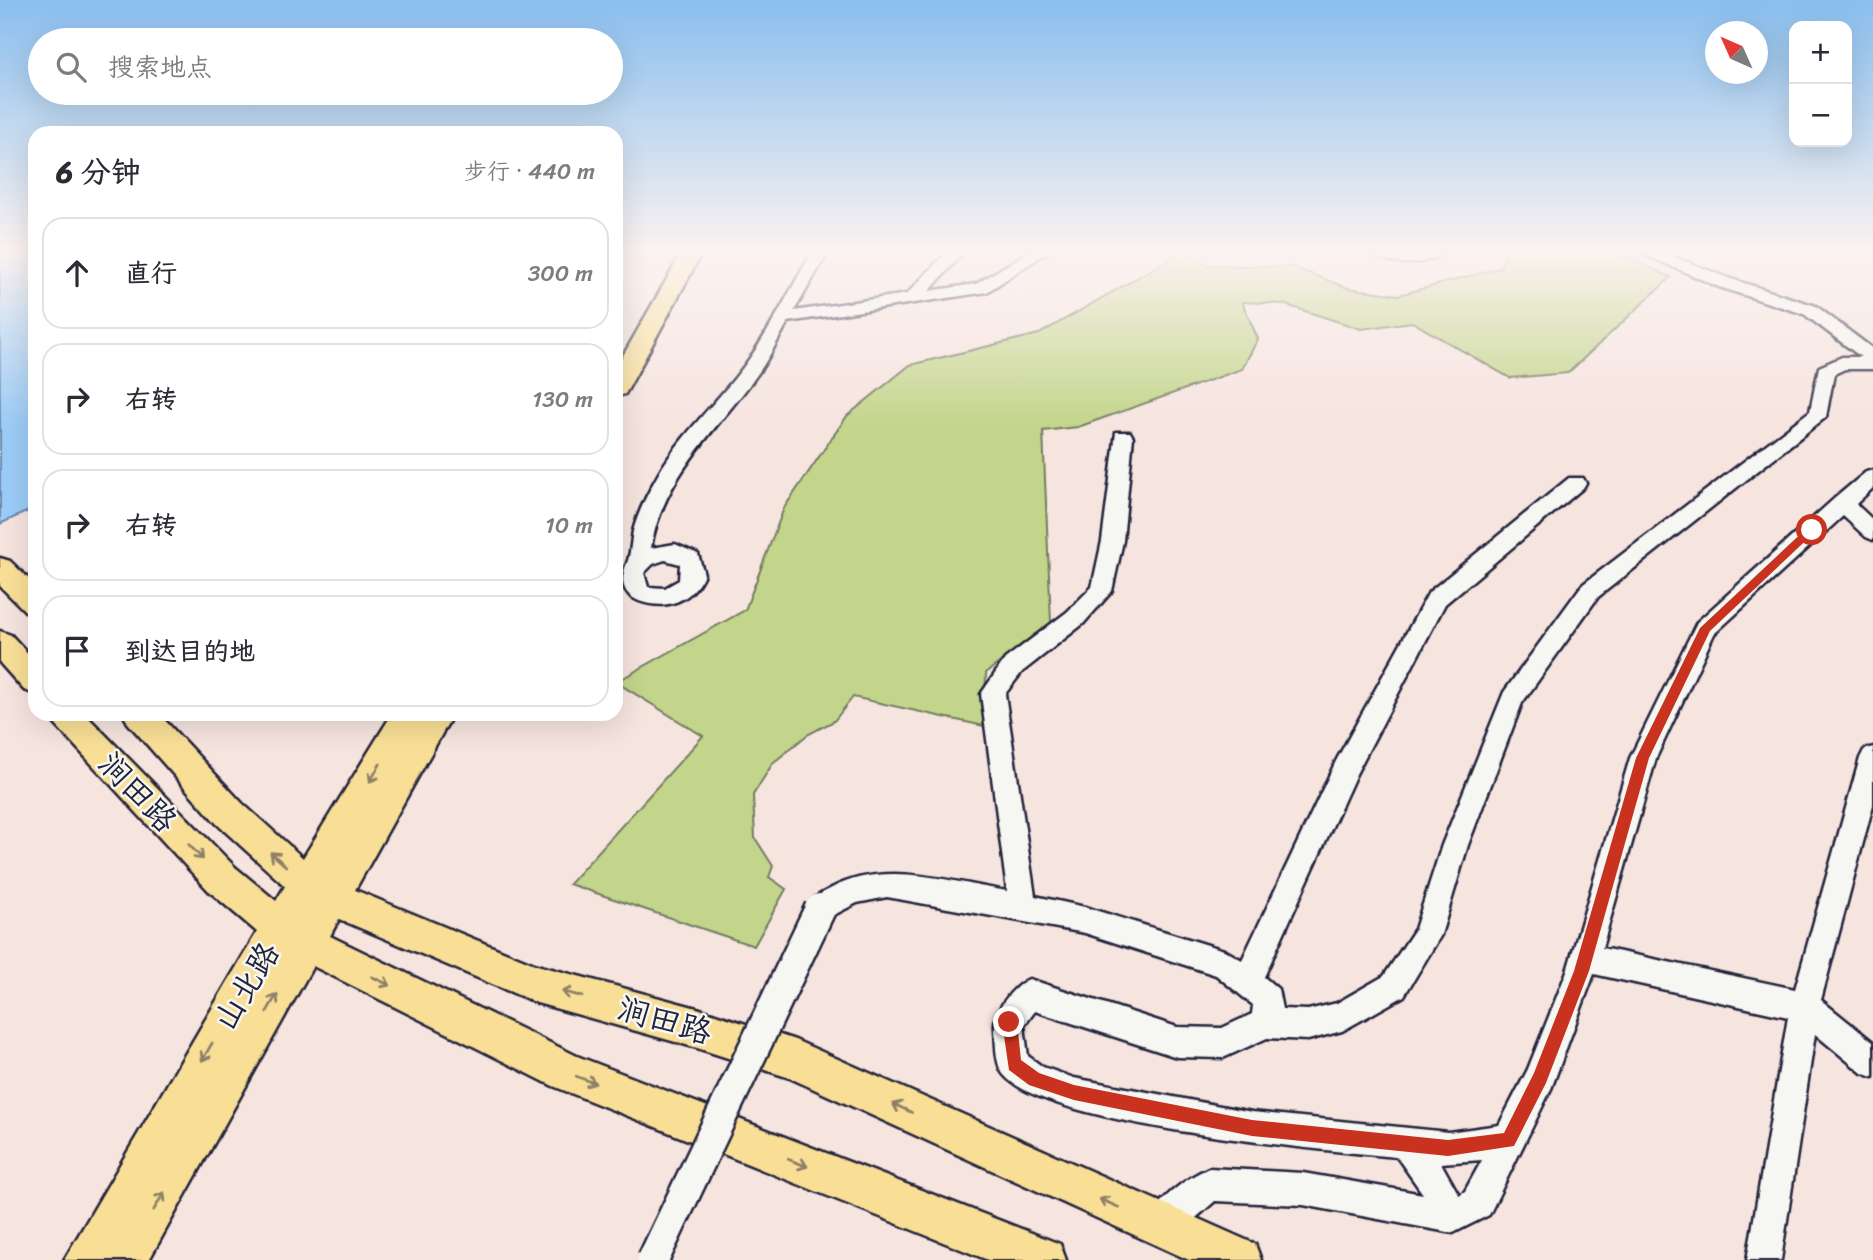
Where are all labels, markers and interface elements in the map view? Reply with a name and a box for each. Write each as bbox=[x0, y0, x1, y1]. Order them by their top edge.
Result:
north arrow bbox=[1705, 21, 1768, 84]
map controls bbox=[1789, 21, 1852, 147]
button: + bbox=[1789, 21, 1852, 84]
search box bbox=[28, 28, 623, 105]
text: 搜索地点 bbox=[108, 44, 212, 90]
icon: search bbox=[52, 48, 90, 86]
button: − bbox=[1789, 84, 1852, 147]
text: 6 分钟 bbox=[56, 145, 141, 199]
text: 步行 · 440 m bbox=[464, 151, 595, 192]
text: 直行 bbox=[125, 250, 177, 296]
text: 300 m bbox=[528, 253, 593, 294]
icon: ahead bbox=[58, 254, 96, 292]
text: 右转 bbox=[125, 376, 177, 422]
text: 130 m bbox=[532, 379, 593, 420]
icon: right bbox=[58, 380, 96, 418]
text: 右转 bbox=[125, 502, 177, 548]
text: 10 m bbox=[545, 505, 593, 546]
icon: right bbox=[58, 506, 96, 544]
route start bbox=[1796, 514, 1827, 545]
text: 到达目的地 bbox=[125, 628, 255, 674]
icon: arrive bbox=[58, 632, 96, 670]
street label: 涧田路 bbox=[84, 738, 191, 847]
one-way arrow bbox=[368, 762, 381, 783]
one-way arrow bbox=[188, 843, 205, 860]
one-way arrow bbox=[269, 851, 287, 867]
street label: 山北路 bbox=[197, 930, 296, 1042]
one-way arrow bbox=[370, 975, 391, 989]
street label: 涧田路 bbox=[611, 980, 719, 1061]
one-way arrow bbox=[561, 987, 584, 1000]
one-way arrow bbox=[266, 994, 280, 1014]
route end bbox=[993, 1006, 1024, 1037]
one-way arrow bbox=[200, 1041, 214, 1061]
one-way arrow bbox=[575, 1075, 596, 1087]
one-way arrow bbox=[892, 1101, 913, 1114]
one-way arrow bbox=[786, 1158, 808, 1171]
one-way arrow bbox=[152, 1191, 166, 1211]
one-way arrow bbox=[1099, 1196, 1120, 1209]

